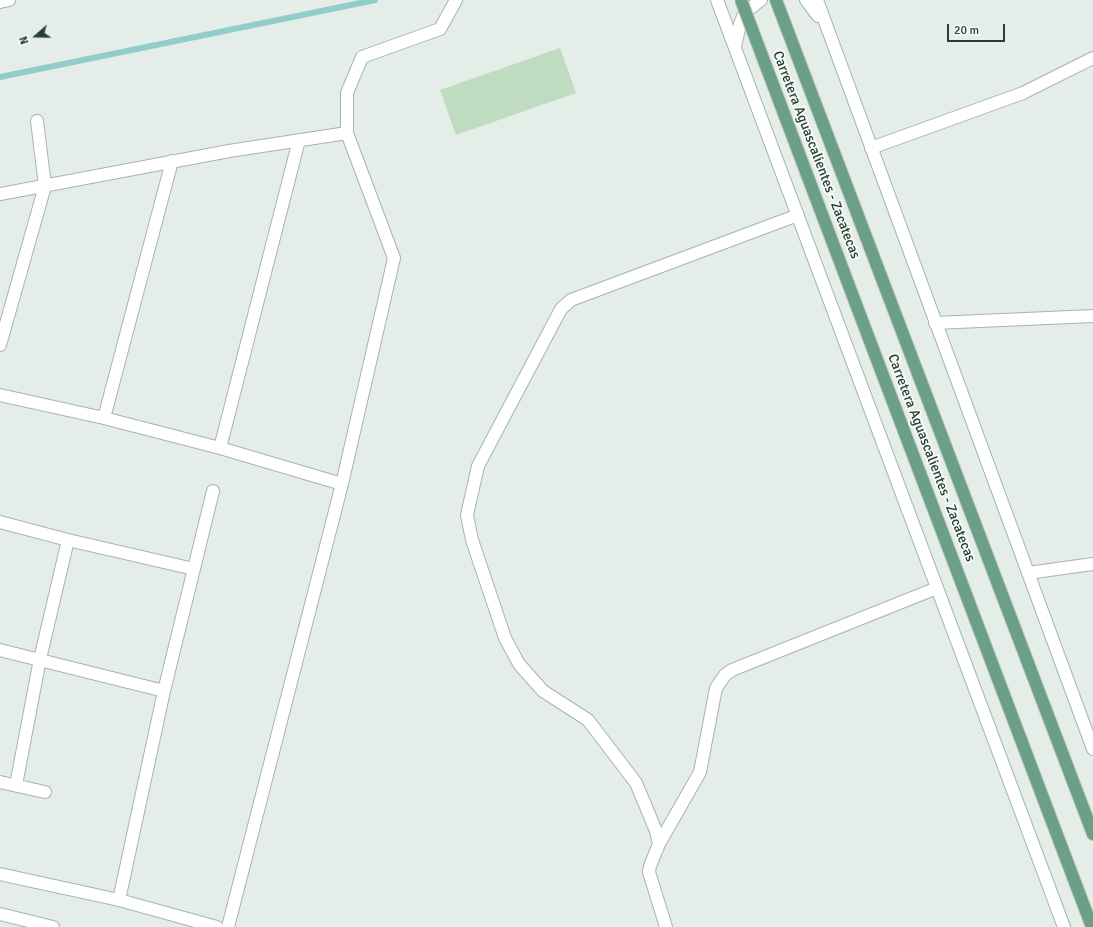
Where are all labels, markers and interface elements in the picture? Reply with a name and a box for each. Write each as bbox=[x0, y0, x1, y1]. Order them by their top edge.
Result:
north arrow bbox=[16, 16, 56, 56]
scale bar bbox=[949, 16, 1007, 42]
text: 20 m bbox=[954, 23, 979, 38]
text: N bbox=[17, 34, 32, 46]
street label: Carretera Aguascalientes - Zacatecas bbox=[769, 49, 863, 261]
street label: Carretera Aguascalientes - Zacatecas bbox=[884, 352, 978, 564]

